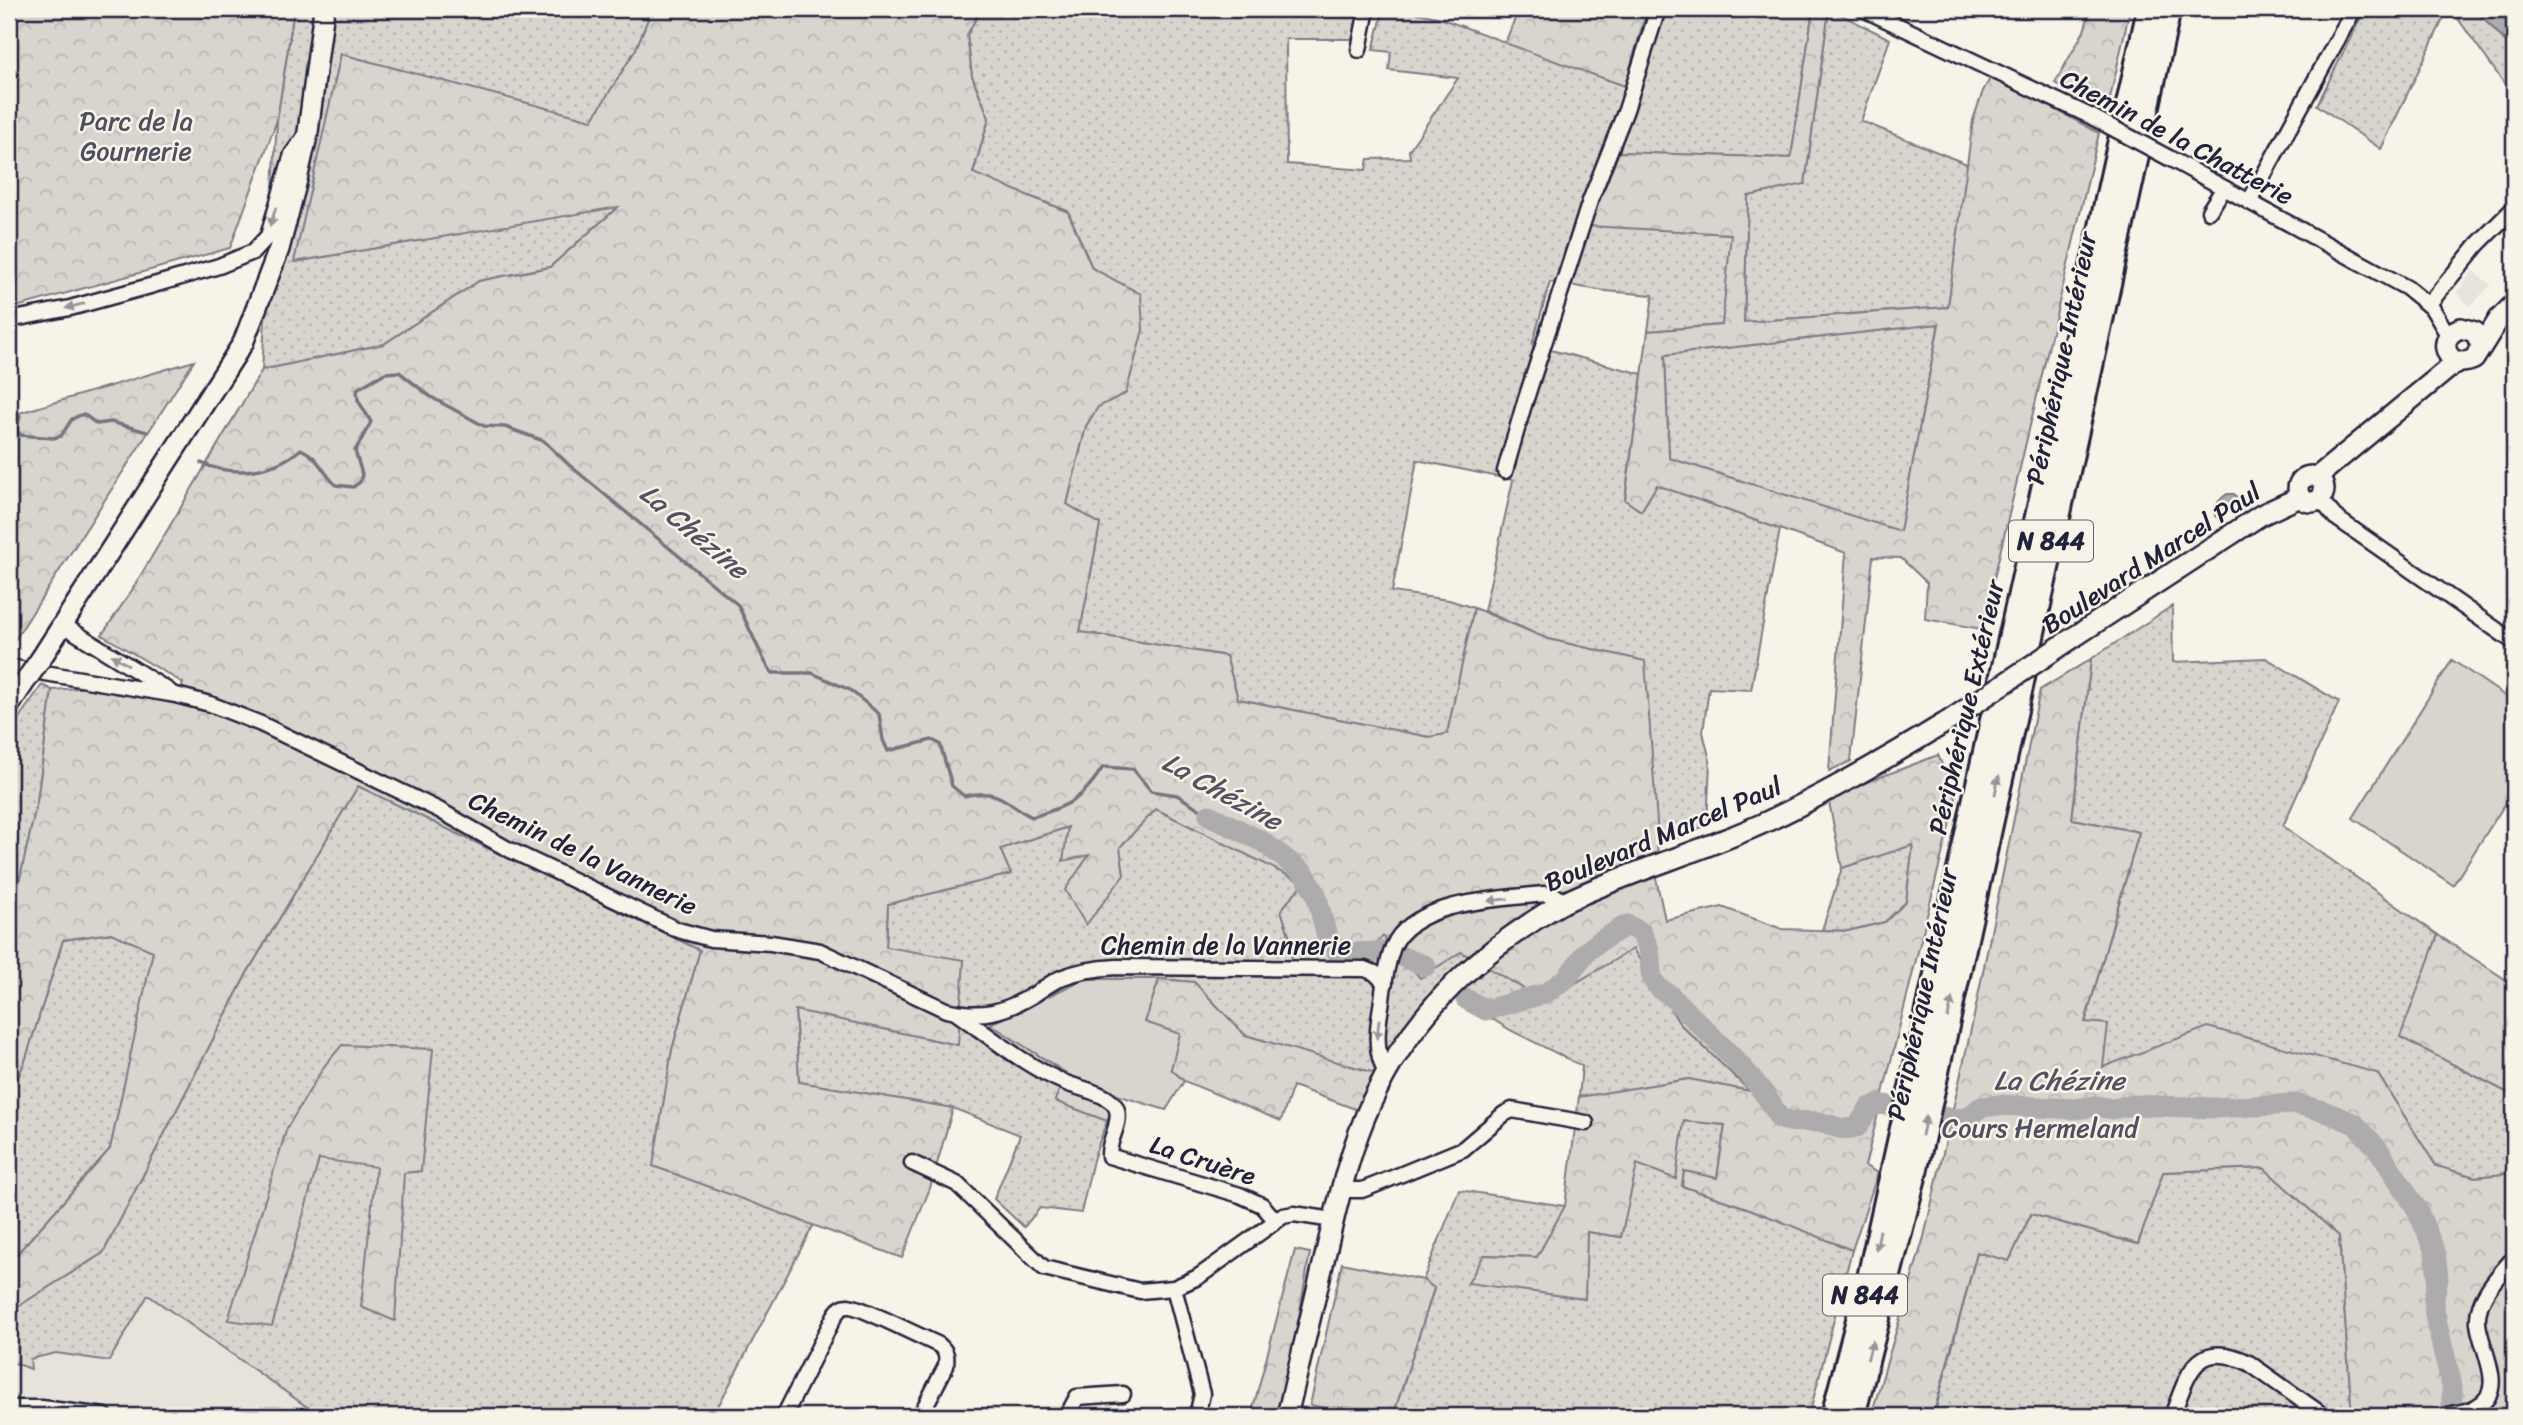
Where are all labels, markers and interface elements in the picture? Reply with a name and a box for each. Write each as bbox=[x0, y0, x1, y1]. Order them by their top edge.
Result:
street label: Chemin de la Chatterie bbox=[2052, 56, 2302, 218]
park label: Parc de la Gournerie bbox=[79, 98, 193, 174]
one-way arrow bbox=[268, 207, 278, 228]
street label: Périphérique Intérieur bbox=[2012, 226, 2111, 489]
one-way arrow bbox=[64, 301, 86, 312]
street label: Boulevard Marcel Paul bbox=[2032, 469, 2271, 647]
water label: La Chézine bbox=[628, 470, 762, 593]
road number: N 844 bbox=[2009, 520, 2093, 562]
street label: Périphérique Extérieur bbox=[1914, 574, 2018, 839]
one-way arrow bbox=[110, 654, 129, 667]
water label: La Chézine bbox=[1153, 738, 1293, 845]
street label: Boulevard Marcel Paul bbox=[1537, 763, 1790, 905]
one-way arrow bbox=[1992, 774, 2003, 796]
street label: Chemin de la Vannerie bbox=[461, 778, 705, 928]
street label: Périphérique Intérieur bbox=[1873, 862, 1972, 1125]
one-way arrow bbox=[1487, 894, 1509, 905]
street label: Chemin de la Vannerie bbox=[1101, 922, 1351, 968]
one-way arrow bbox=[1944, 997, 1955, 1019]
one-way arrow bbox=[1372, 1018, 1383, 1040]
water label: La Chézine bbox=[1994, 1056, 2127, 1105]
park label: Cours Hermeland bbox=[1942, 1105, 2140, 1151]
one-way arrow bbox=[1919, 1115, 1930, 1137]
street label: La Cruère bbox=[1144, 1121, 1262, 1199]
one-way arrow bbox=[1872, 1229, 1883, 1251]
road number: N 844 bbox=[1823, 1274, 1907, 1316]
one-way arrow bbox=[1865, 1339, 1876, 1361]

